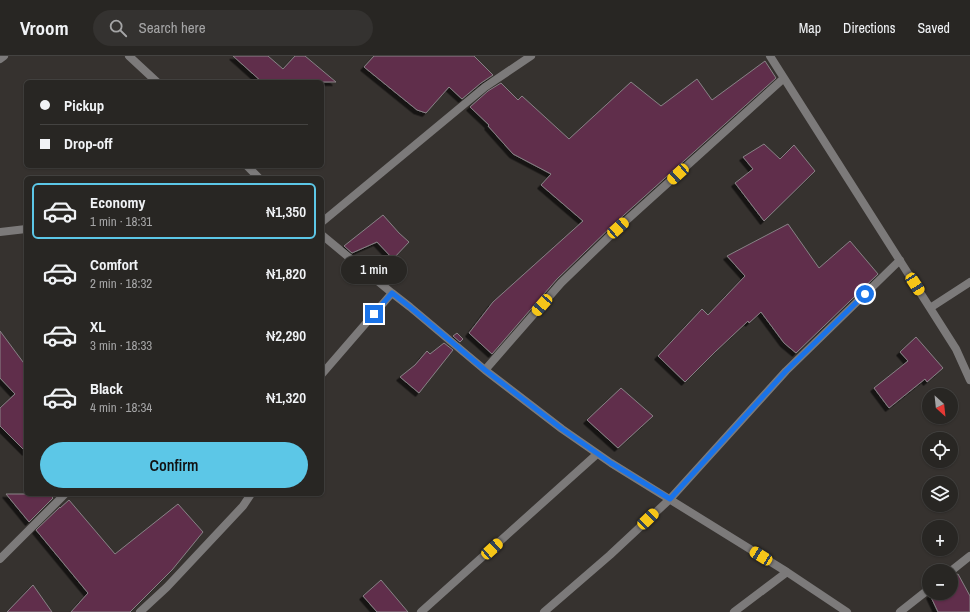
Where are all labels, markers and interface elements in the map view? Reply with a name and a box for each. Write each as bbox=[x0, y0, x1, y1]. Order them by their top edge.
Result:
search box bbox=[93, 10, 373, 46]
text: Vroom bbox=[20, 15, 69, 41]
icon: search bbox=[107, 17, 129, 39]
text: Search here bbox=[139, 17, 206, 38]
text: Map bbox=[799, 19, 821, 37]
text: Directions bbox=[843, 19, 895, 37]
text: Saved bbox=[917, 19, 950, 37]
text: Pickup bbox=[64, 95, 104, 116]
text: Drop-off bbox=[64, 133, 113, 154]
car bbox=[665, 162, 691, 186]
text: Economy bbox=[90, 192, 145, 213]
icon: car bbox=[42, 193, 78, 229]
text: ₦1,350 bbox=[266, 201, 306, 222]
text: 1 min · 18:31 bbox=[90, 213, 152, 230]
car bbox=[605, 216, 631, 240]
text: Comfort bbox=[90, 254, 138, 275]
icon: car bbox=[42, 255, 78, 291]
callout: 1 min bbox=[341, 256, 407, 284]
text: 1 min bbox=[360, 261, 388, 278]
text: ₦1,820 bbox=[266, 263, 306, 284]
car bbox=[903, 271, 927, 297]
text: 2 min · 18:32 bbox=[90, 275, 152, 292]
route start bbox=[856, 285, 874, 303]
car bbox=[530, 292, 554, 318]
route end bbox=[365, 305, 383, 323]
text: XL bbox=[90, 316, 106, 337]
icon: car bbox=[42, 317, 78, 353]
text: ₦2,290 bbox=[266, 325, 306, 346]
text: 3 min · 18:33 bbox=[90, 337, 152, 354]
text: Black bbox=[90, 378, 123, 399]
icon: car bbox=[42, 379, 78, 415]
text: ₦1,320 bbox=[266, 387, 306, 408]
north arrow bbox=[922, 388, 958, 424]
map controls bbox=[922, 388, 958, 600]
text: 4 min · 18:34 bbox=[90, 399, 152, 416]
button: locate bbox=[922, 432, 958, 468]
button: Confirm bbox=[40, 442, 308, 488]
button: layers bbox=[922, 476, 958, 512]
car bbox=[635, 506, 661, 532]
button: + bbox=[922, 520, 958, 556]
car bbox=[479, 537, 505, 561]
car bbox=[748, 545, 774, 567]
button: − bbox=[922, 564, 958, 600]

